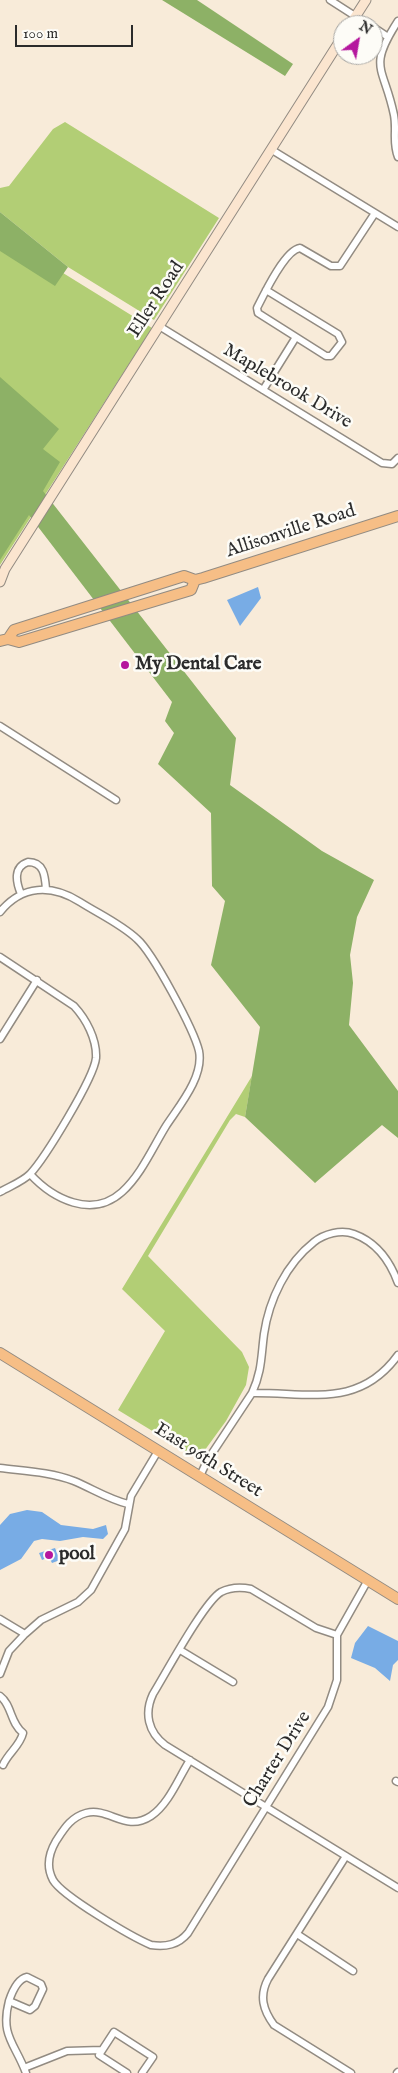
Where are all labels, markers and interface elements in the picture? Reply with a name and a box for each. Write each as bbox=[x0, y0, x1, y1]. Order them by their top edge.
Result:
scale bar bbox=[18, 15, 135, 47]
north arrow bbox=[333, 15, 383, 65]
text: N bbox=[356, 17, 375, 39]
text: 100 m bbox=[23, 24, 58, 43]
street label: Eller Road bbox=[124, 258, 190, 342]
street label: Maplebrook Drive bbox=[218, 340, 356, 434]
street label: Allisonville Road bbox=[223, 500, 359, 564]
place label: My Dental Care bbox=[135, 654, 262, 676]
marker: My Dental Care bbox=[119, 659, 131, 671]
street label: East 96th Street bbox=[150, 1419, 266, 1503]
place label: pool bbox=[59, 1544, 95, 1566]
marker: pool bbox=[43, 1549, 55, 1561]
street label: Charter Drive bbox=[239, 1708, 317, 1812]

